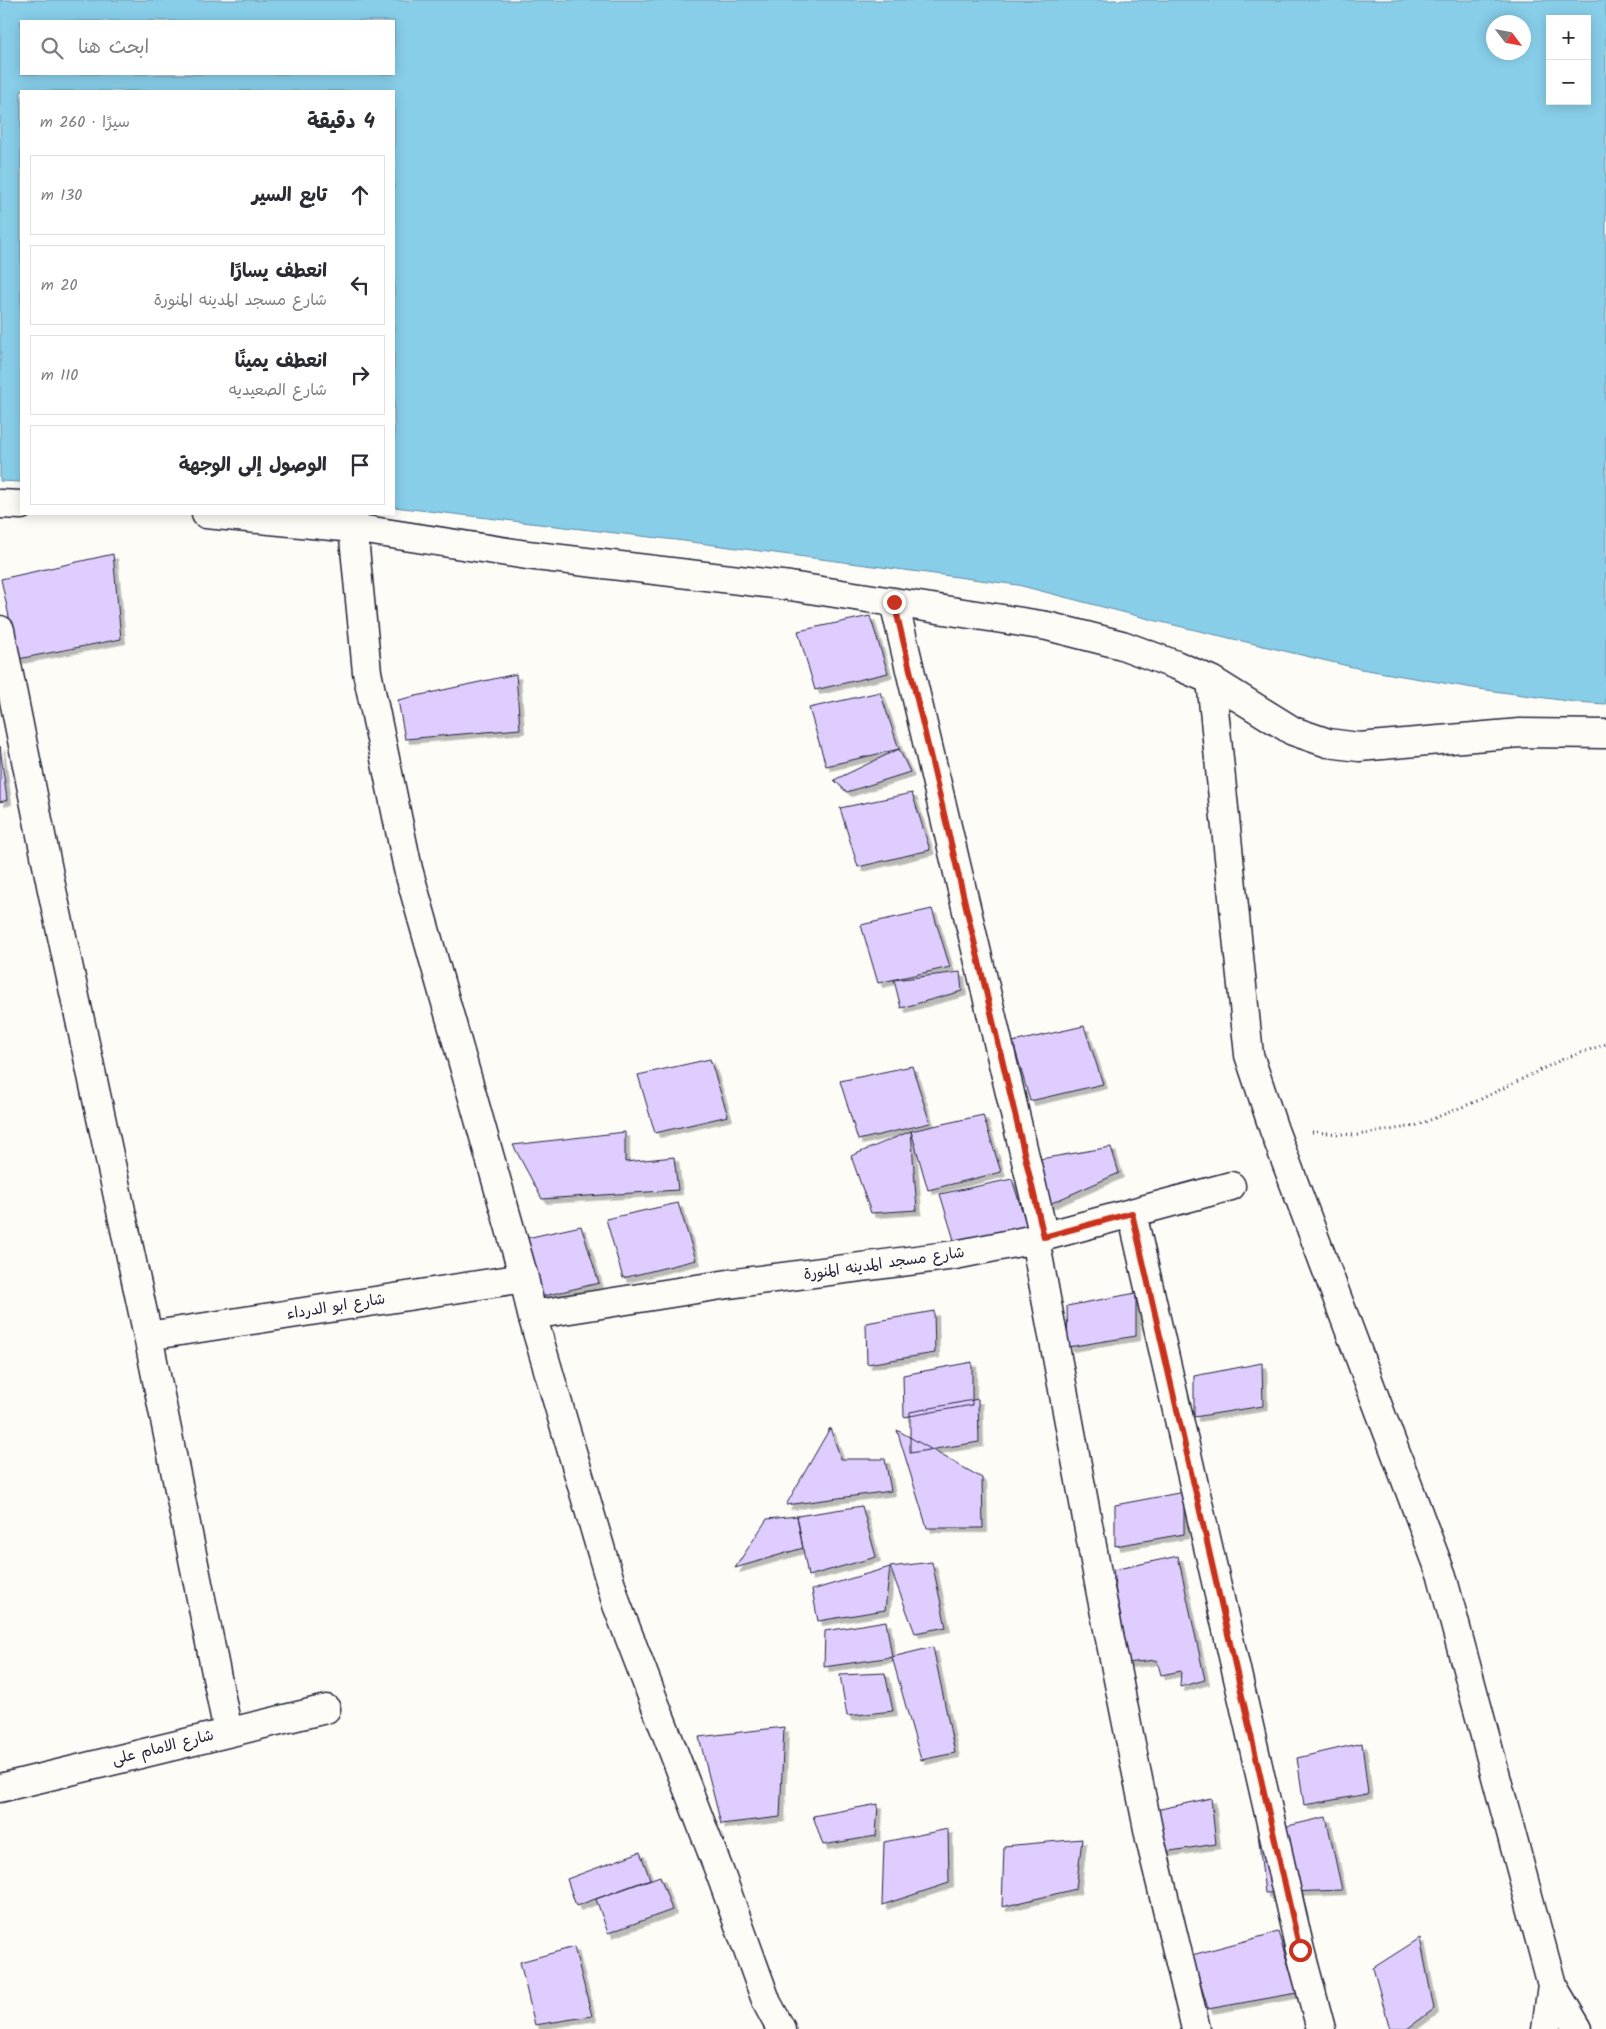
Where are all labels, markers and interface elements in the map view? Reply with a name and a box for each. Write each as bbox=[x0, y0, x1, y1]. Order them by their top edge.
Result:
north arrow bbox=[1486, 15, 1531, 60]
map controls bbox=[1546, 15, 1591, 105]
button: + bbox=[1546, 15, 1591, 60]
search box bbox=[20, 20, 395, 75]
text: ابحث هنا bbox=[78, 33, 149, 63]
icon: search bbox=[38, 34, 66, 62]
button: − bbox=[1546, 60, 1591, 105]
text: 4 دقيقة bbox=[307, 106, 375, 139]
text: سيرًا · 260 m bbox=[40, 110, 130, 135]
text: تابع السير bbox=[252, 181, 327, 211]
icon: ahead bbox=[346, 181, 374, 209]
text: 130 m bbox=[41, 183, 82, 208]
text: انعطف يسارًا bbox=[230, 257, 327, 287]
icon: left bbox=[346, 271, 374, 299]
text: 20 m bbox=[41, 273, 77, 298]
text: شارع مسجد المدينه المنورة bbox=[154, 288, 327, 313]
text: انعطف يمينًا bbox=[235, 347, 327, 377]
icon: right bbox=[346, 361, 374, 389]
text: 110 m bbox=[41, 363, 78, 388]
text: شارع الصعيديه bbox=[229, 378, 327, 403]
text: الوصول إلى الوجهة bbox=[179, 451, 327, 481]
icon: arrive bbox=[346, 451, 374, 479]
route end bbox=[883, 591, 906, 614]
street label: شارع مسجد المدينه المنورة bbox=[802, 1241, 966, 1287]
street label: شارع ابو الدرداء bbox=[285, 1287, 387, 1327]
street label: شارع الامام على bbox=[110, 1724, 216, 1772]
route start bbox=[1289, 1939, 1312, 1962]

